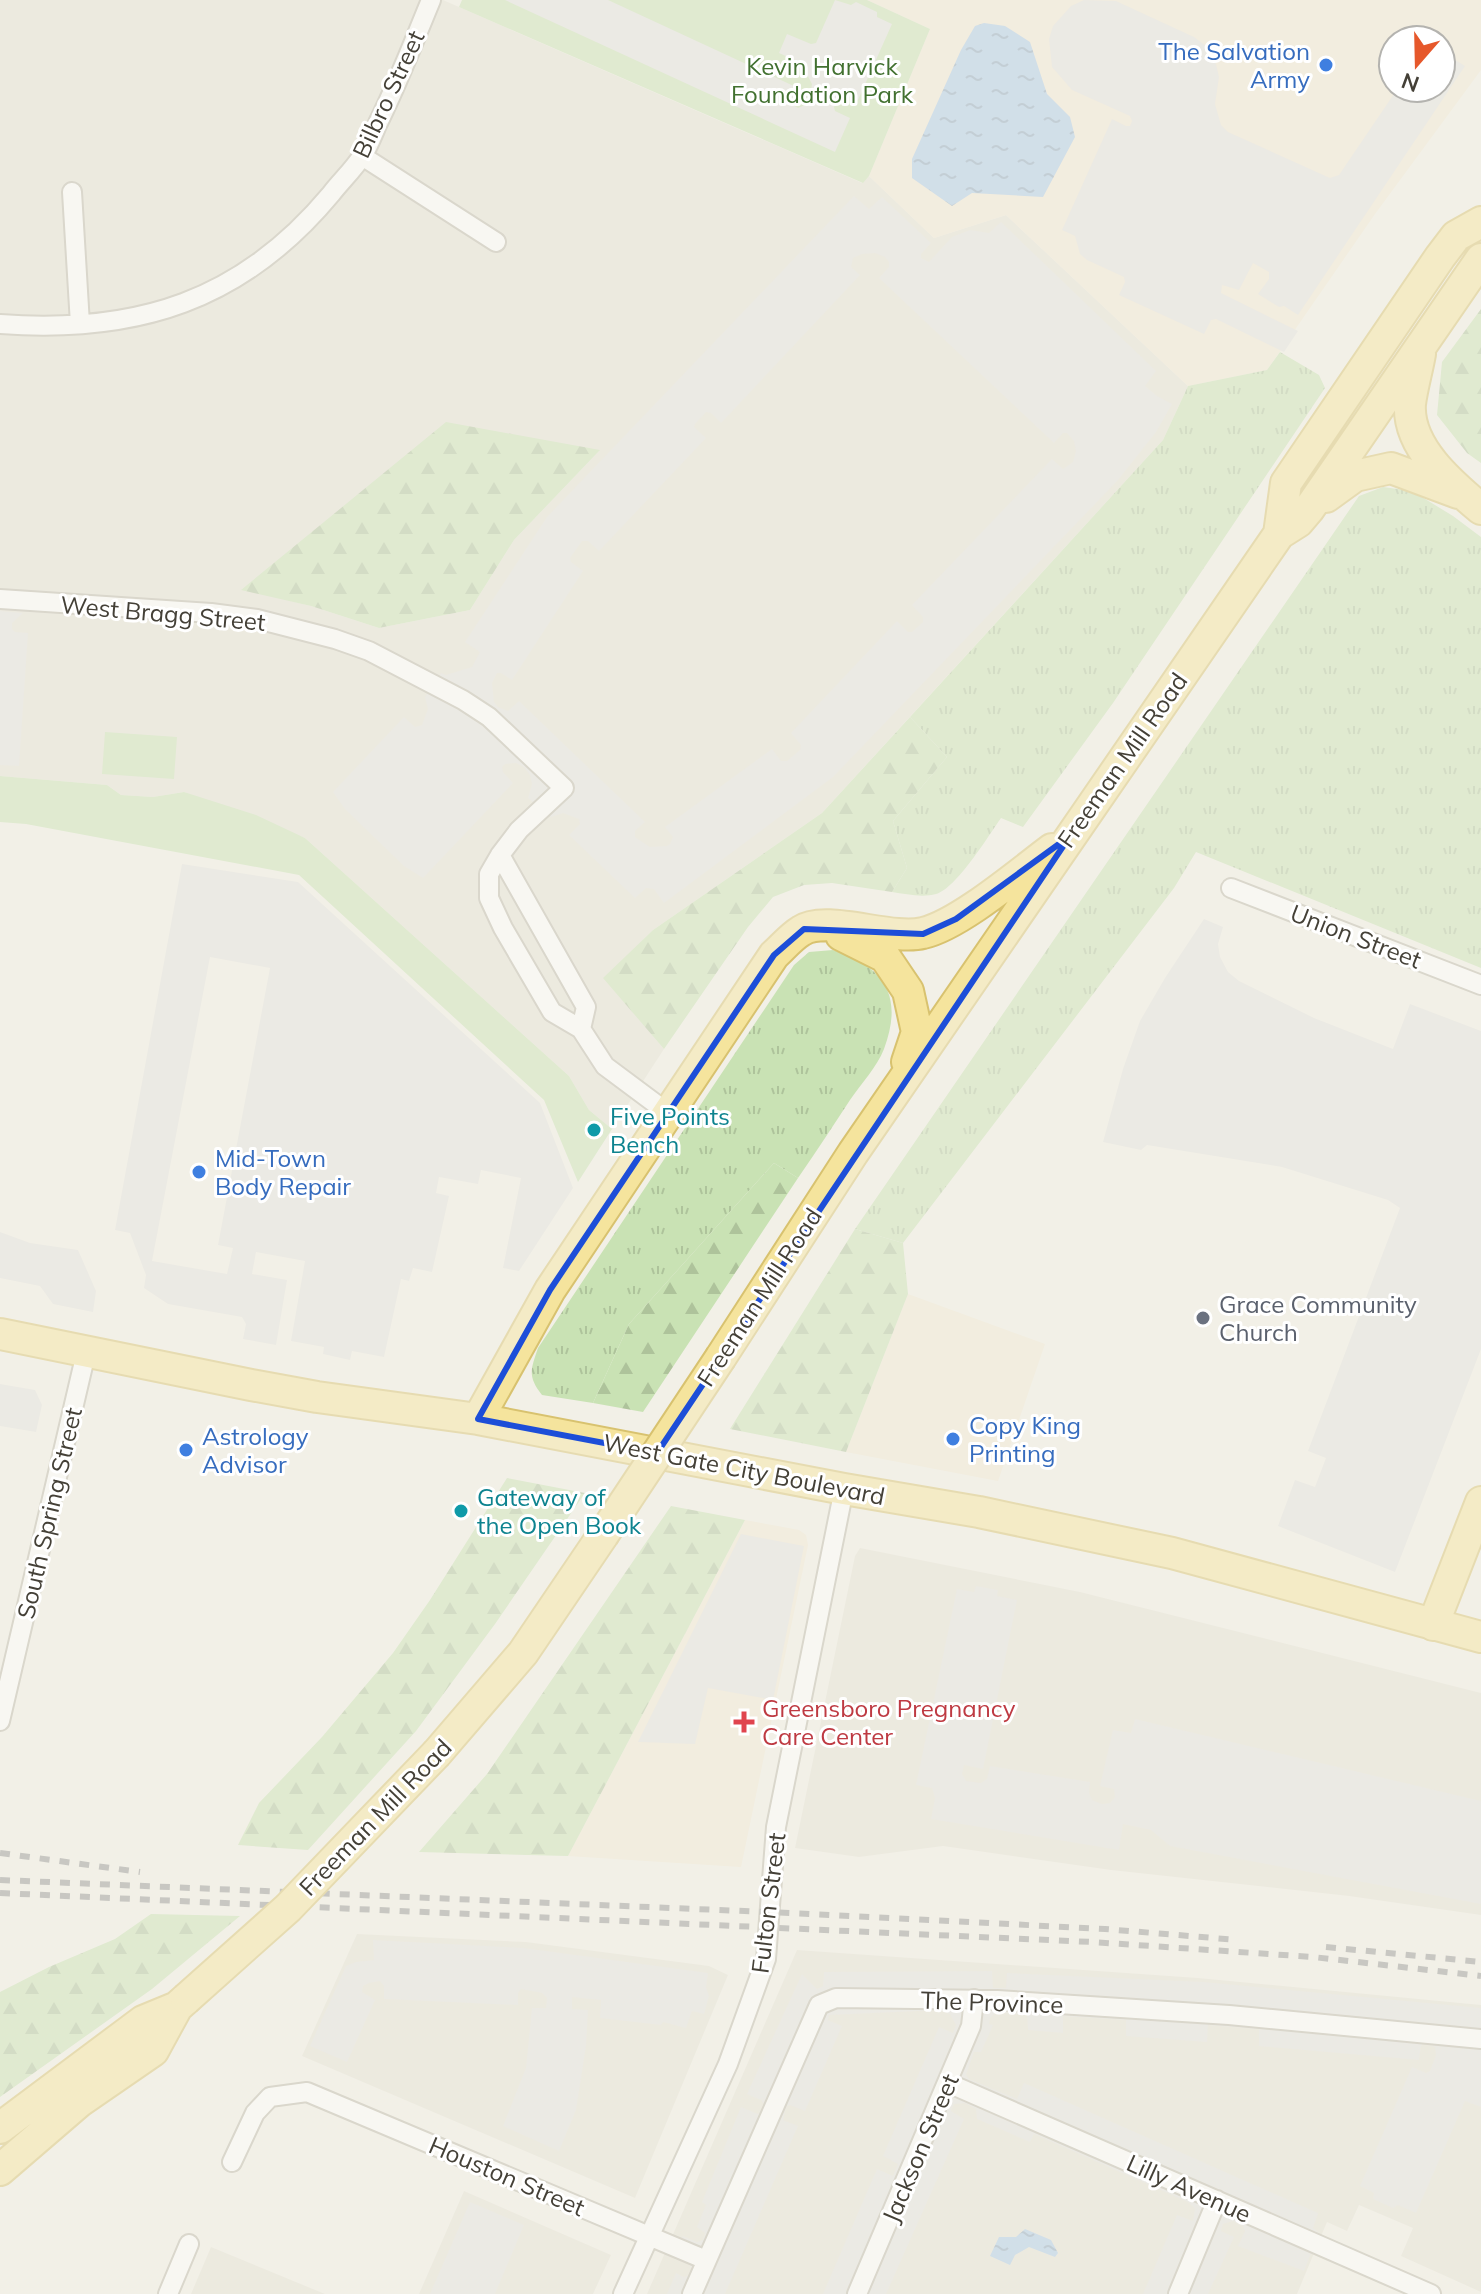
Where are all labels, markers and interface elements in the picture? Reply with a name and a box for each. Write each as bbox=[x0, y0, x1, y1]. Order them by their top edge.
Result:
north arrow bbox=[1377, 24, 1457, 104]
street label: Bilbro Street bbox=[345, 26, 431, 162]
place label: The Salvation Army bbox=[1158, 36, 1310, 94]
park label: Kevin Harvick Foundation Park bbox=[731, 51, 914, 109]
marker: The Salvation Army bbox=[1317, 56, 1335, 74]
text: N bbox=[1398, 67, 1423, 99]
street label: West Bragg Street bbox=[59, 589, 267, 637]
street label: Freeman Mill Road bbox=[1050, 667, 1194, 853]
street label: Union Street bbox=[1286, 897, 1426, 975]
place label: Five Points Bench bbox=[610, 1101, 730, 1159]
marker: Five Points Bench bbox=[585, 1121, 603, 1139]
place label: Mid-Town Body Repair bbox=[215, 1143, 351, 1201]
marker: Mid-Town Body Repair bbox=[190, 1163, 208, 1181]
street label: Freeman Mill Road bbox=[690, 1202, 828, 1392]
place label: Grace Community Church bbox=[1219, 1289, 1417, 1347]
marker: Grace Community Church bbox=[1194, 1309, 1212, 1327]
street label: South Spring Street bbox=[10, 1404, 88, 1622]
place label: Copy King Printing bbox=[969, 1410, 1081, 1468]
place label: Astrology Advisor bbox=[202, 1421, 309, 1479]
street label: West Gate City Boulevard bbox=[601, 1427, 887, 1511]
marker: Copy King Printing bbox=[944, 1430, 962, 1448]
marker: Astrology Advisor bbox=[177, 1441, 195, 1459]
place label: Gateway of the Open Book bbox=[477, 1482, 642, 1540]
marker: Gateway of the Open Book bbox=[452, 1502, 470, 1520]
place label: Greensboro Pregnancy Care Center bbox=[762, 1693, 1016, 1751]
marker: Greensboro Pregnancy Care Center bbox=[733, 1711, 755, 1733]
street label: Freeman Mill Road bbox=[292, 1732, 458, 1902]
street label: Fulton Street bbox=[744, 1831, 792, 1975]
street label: The Province bbox=[920, 1985, 1064, 2019]
street label: Jackson Street bbox=[875, 2069, 965, 2227]
street label: Houston Street bbox=[425, 2130, 589, 2222]
street label: Lilly Avenue bbox=[1122, 2147, 1256, 2229]

